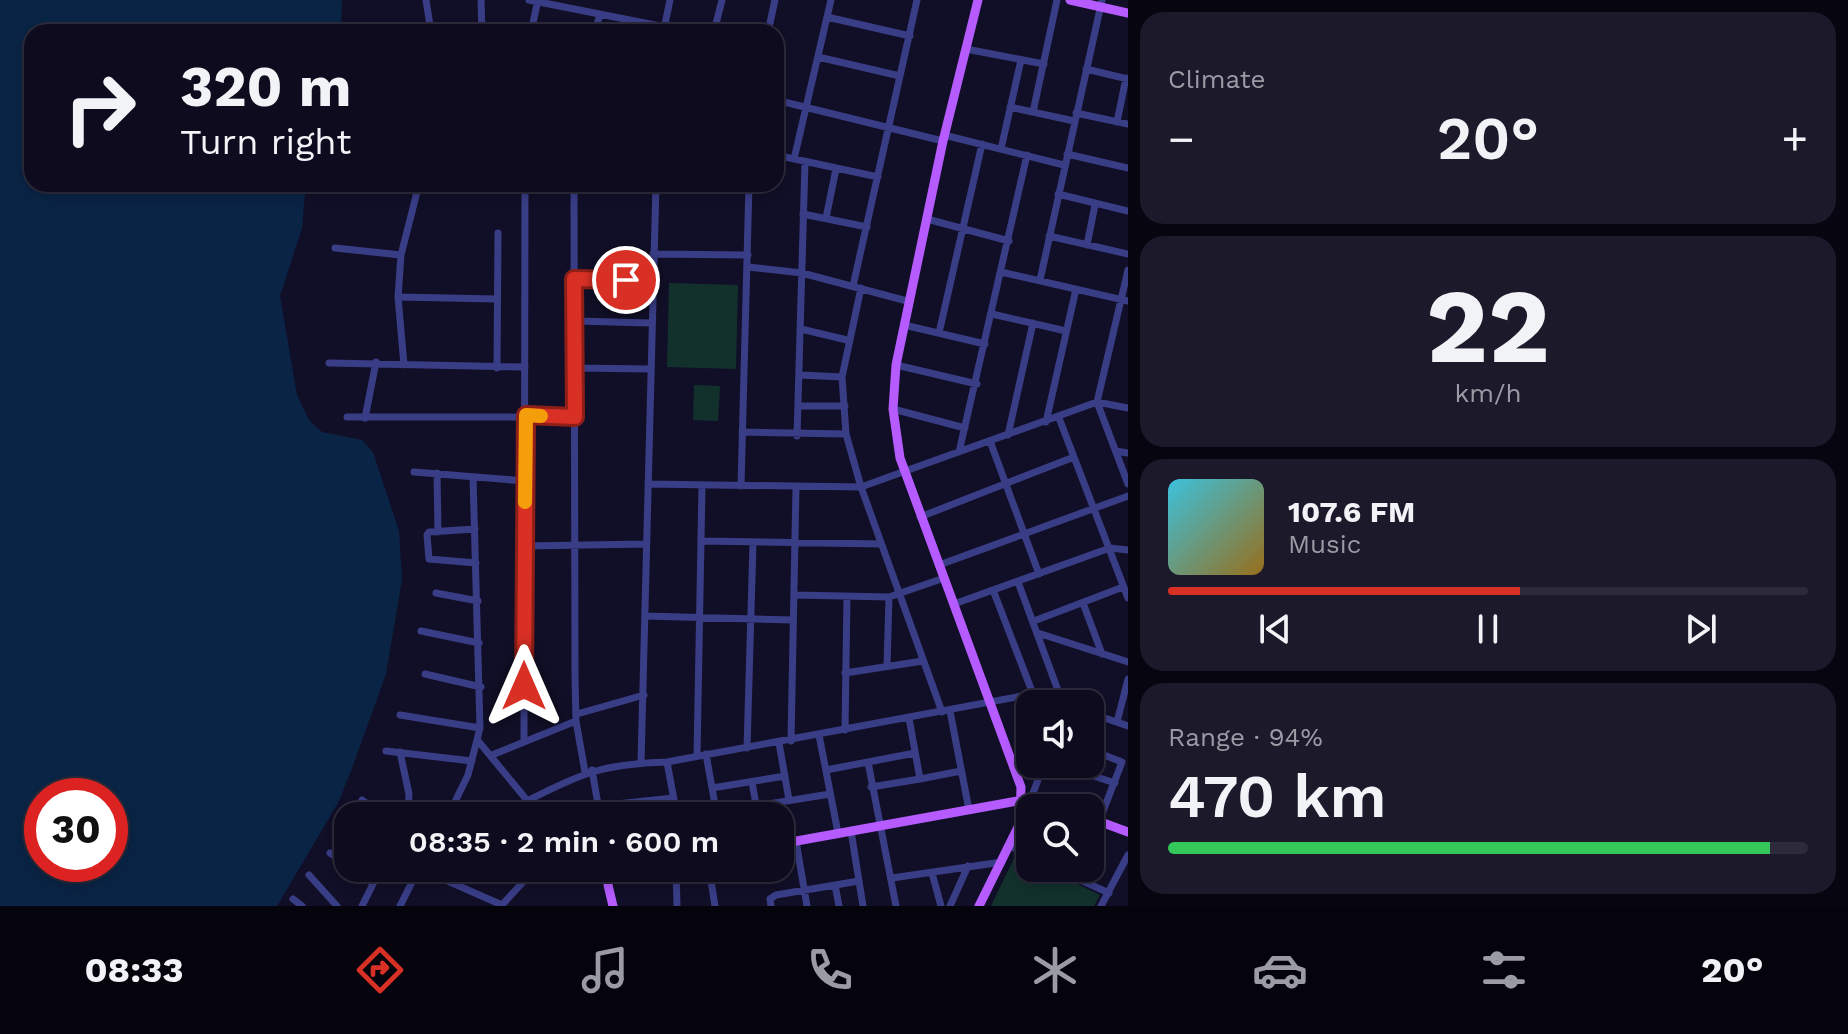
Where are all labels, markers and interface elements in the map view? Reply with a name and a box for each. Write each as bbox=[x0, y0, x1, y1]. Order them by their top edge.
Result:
text: 320 m bbox=[180, 54, 351, 120]
icon: right bbox=[48, 56, 152, 160]
text: Climate bbox=[1168, 64, 1266, 94]
text: 20° bbox=[1437, 103, 1539, 174]
text: − bbox=[1168, 113, 1195, 165]
text: + bbox=[1781, 113, 1808, 165]
text: Turn right bbox=[180, 121, 351, 163]
pin bbox=[592, 246, 660, 314]
icon: arrive bbox=[604, 258, 648, 302]
text: 22 bbox=[1426, 265, 1550, 387]
text: km/h bbox=[1455, 378, 1521, 408]
text: 107.6 FM bbox=[1288, 494, 1415, 529]
text: Music bbox=[1288, 529, 1361, 559]
icon: previous bbox=[1253, 607, 1297, 651]
icon: pause bbox=[1466, 607, 1510, 651]
icon: next bbox=[1679, 607, 1723, 651]
position arrow bbox=[482, 644, 566, 728]
map controls bbox=[1016, 690, 1104, 882]
button: sound bbox=[1016, 690, 1104, 778]
text: Range · 94% bbox=[1168, 722, 1323, 752]
text: 470 km bbox=[1168, 761, 1386, 832]
speed limit sign: 30 bbox=[24, 778, 128, 882]
button: search bbox=[1016, 794, 1104, 882]
text: 08:35 · 2 min · 600 m bbox=[409, 824, 719, 859]
icon: directions bbox=[352, 942, 408, 998]
icon: music bbox=[577, 942, 633, 998]
icon: phone bbox=[802, 942, 858, 998]
icon: climate bbox=[1027, 942, 1083, 998]
icon: car bbox=[1252, 942, 1308, 998]
icon: filters bbox=[1476, 942, 1532, 998]
text: 08:33 bbox=[84, 949, 184, 991]
text: 20° bbox=[1701, 949, 1764, 991]

